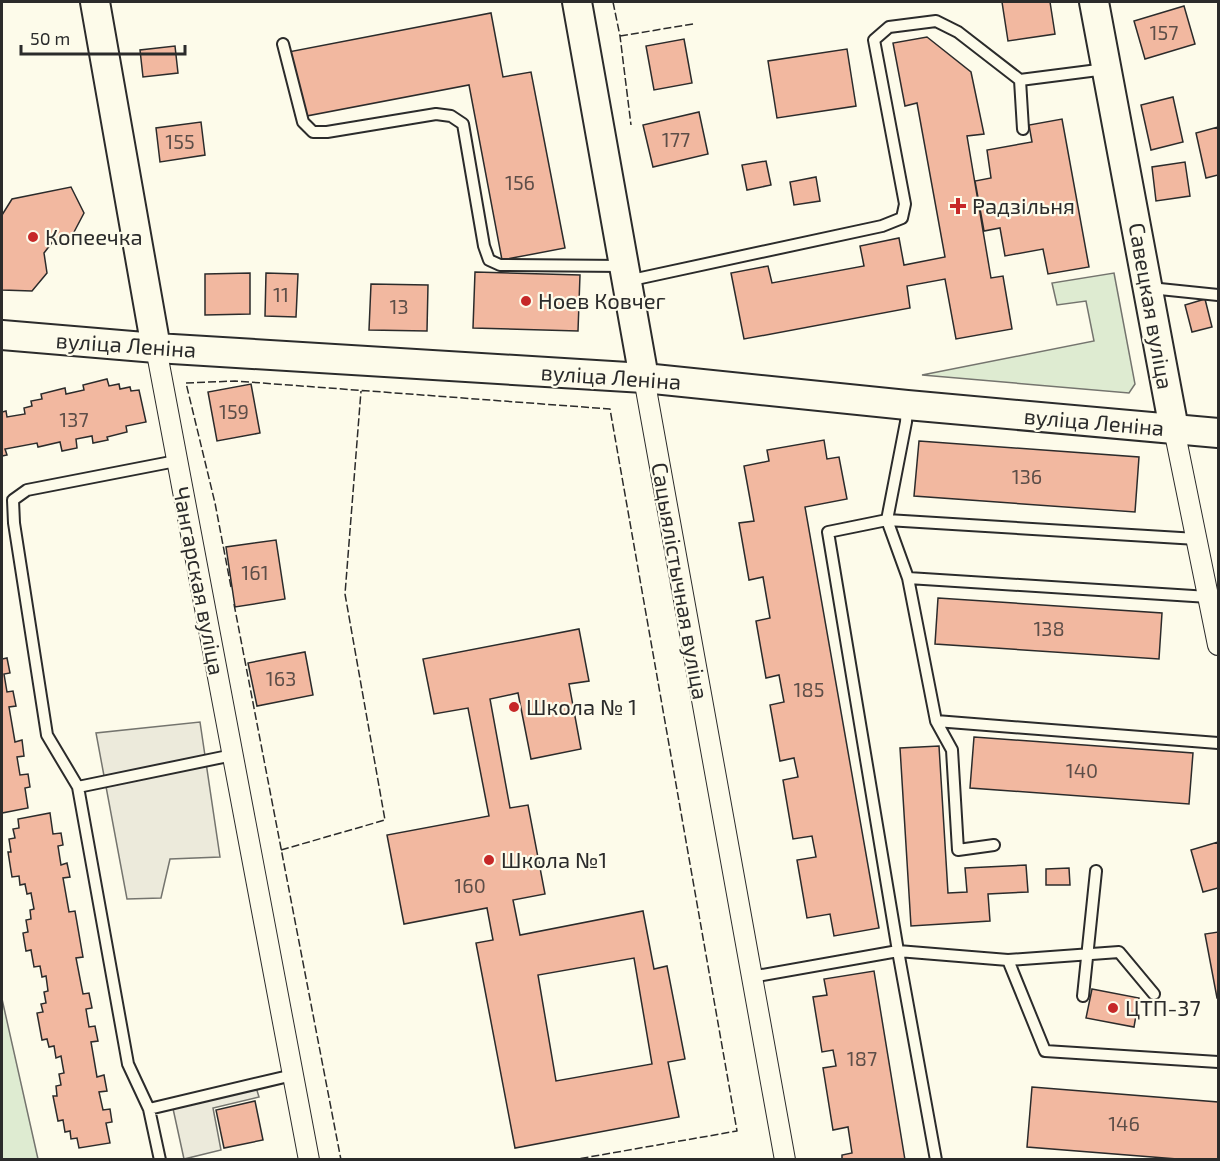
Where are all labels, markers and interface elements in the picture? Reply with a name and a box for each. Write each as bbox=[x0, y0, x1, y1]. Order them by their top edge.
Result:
scale bar bbox=[21, 18, 184, 56]
house number: 157 bbox=[1150, 20, 1178, 44]
text: 50 m bbox=[30, 27, 70, 49]
house number: 177 bbox=[662, 127, 690, 151]
house number: 155 bbox=[165, 129, 195, 153]
house number: 156 bbox=[505, 170, 535, 194]
place label: Радзільня bbox=[972, 192, 1075, 218]
marker: Радзільня bbox=[949, 197, 967, 215]
street label: Савецкая вуліца bbox=[1124, 220, 1179, 391]
place label: Копеечка bbox=[45, 223, 143, 249]
marker: Копеечка bbox=[26, 230, 40, 244]
house number: 11 bbox=[273, 282, 289, 306]
place label: Ноев Ковчег bbox=[538, 287, 666, 313]
house number: 13 bbox=[389, 294, 409, 318]
marker: Ноев Ковчег bbox=[519, 294, 533, 308]
street label: вуліца Леніна bbox=[55, 326, 197, 363]
street label: вуліца Леніна bbox=[540, 358, 682, 395]
house number: 159 bbox=[219, 399, 249, 423]
street label: вуліца Леніна bbox=[1023, 402, 1165, 441]
house number: 137 bbox=[59, 407, 89, 431]
street label: Сацыялістычная вуліца bbox=[646, 460, 715, 702]
house number: 136 bbox=[1012, 464, 1042, 488]
street label: Чангарская вуліца bbox=[168, 484, 231, 678]
house number: 161 bbox=[241, 560, 269, 584]
house number: 138 bbox=[1033, 616, 1065, 640]
house number: 163 bbox=[266, 666, 296, 690]
house number: 185 bbox=[794, 677, 824, 701]
place label: Школа № 1 bbox=[526, 693, 637, 719]
marker: Школа № 1 bbox=[507, 700, 521, 714]
house number: 140 bbox=[1066, 758, 1098, 782]
place label: Школа №1 bbox=[501, 846, 607, 872]
marker: Школа №1 bbox=[482, 853, 496, 867]
house number: 160 bbox=[454, 873, 486, 897]
place label: ЦТП-37 bbox=[1125, 994, 1201, 1020]
marker: ЦТП-37 bbox=[1106, 1001, 1120, 1015]
house number: 187 bbox=[847, 1046, 877, 1070]
house number: 146 bbox=[1108, 1111, 1140, 1135]

